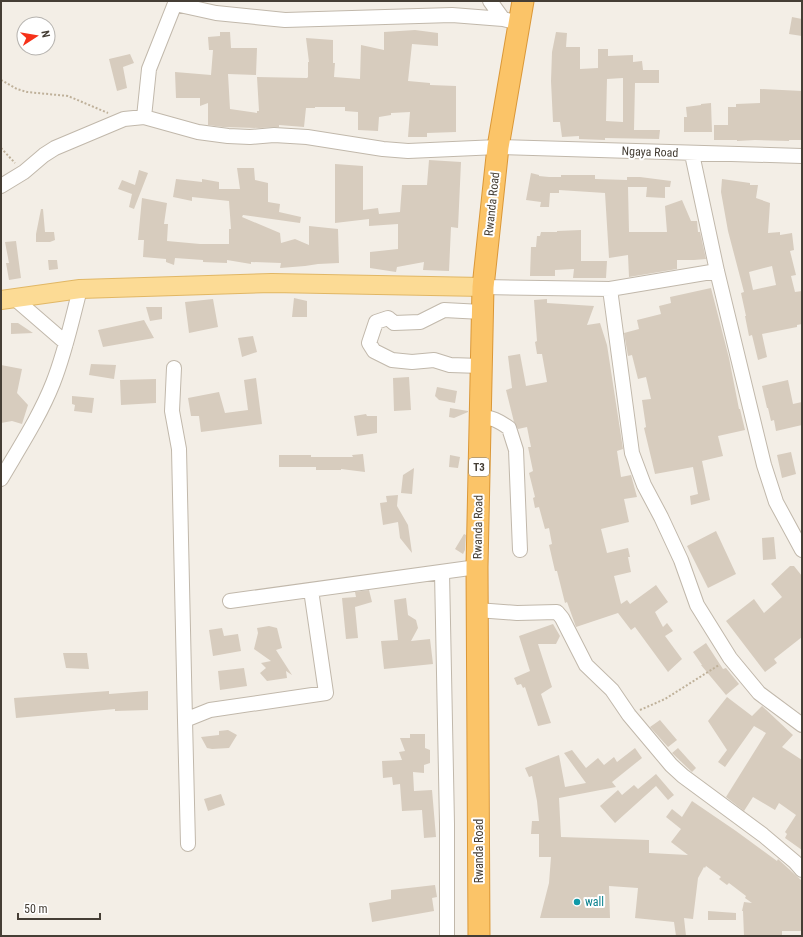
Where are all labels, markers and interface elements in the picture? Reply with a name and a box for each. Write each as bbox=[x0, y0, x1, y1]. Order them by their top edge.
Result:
north arrow bbox=[16, 16, 56, 56]
text: N bbox=[38, 29, 52, 39]
street label: Ngaya Road bbox=[622, 144, 679, 160]
street label: Rwanda Road bbox=[482, 171, 502, 237]
road number: T3 bbox=[469, 458, 489, 476]
street label: Rwanda Road bbox=[470, 495, 486, 559]
street label: Rwanda Road bbox=[472, 819, 486, 883]
scale bar bbox=[18, 895, 100, 921]
place label: wall bbox=[585, 895, 604, 909]
marker: wall bbox=[572, 897, 582, 907]
text: 50 m bbox=[24, 902, 48, 916]

